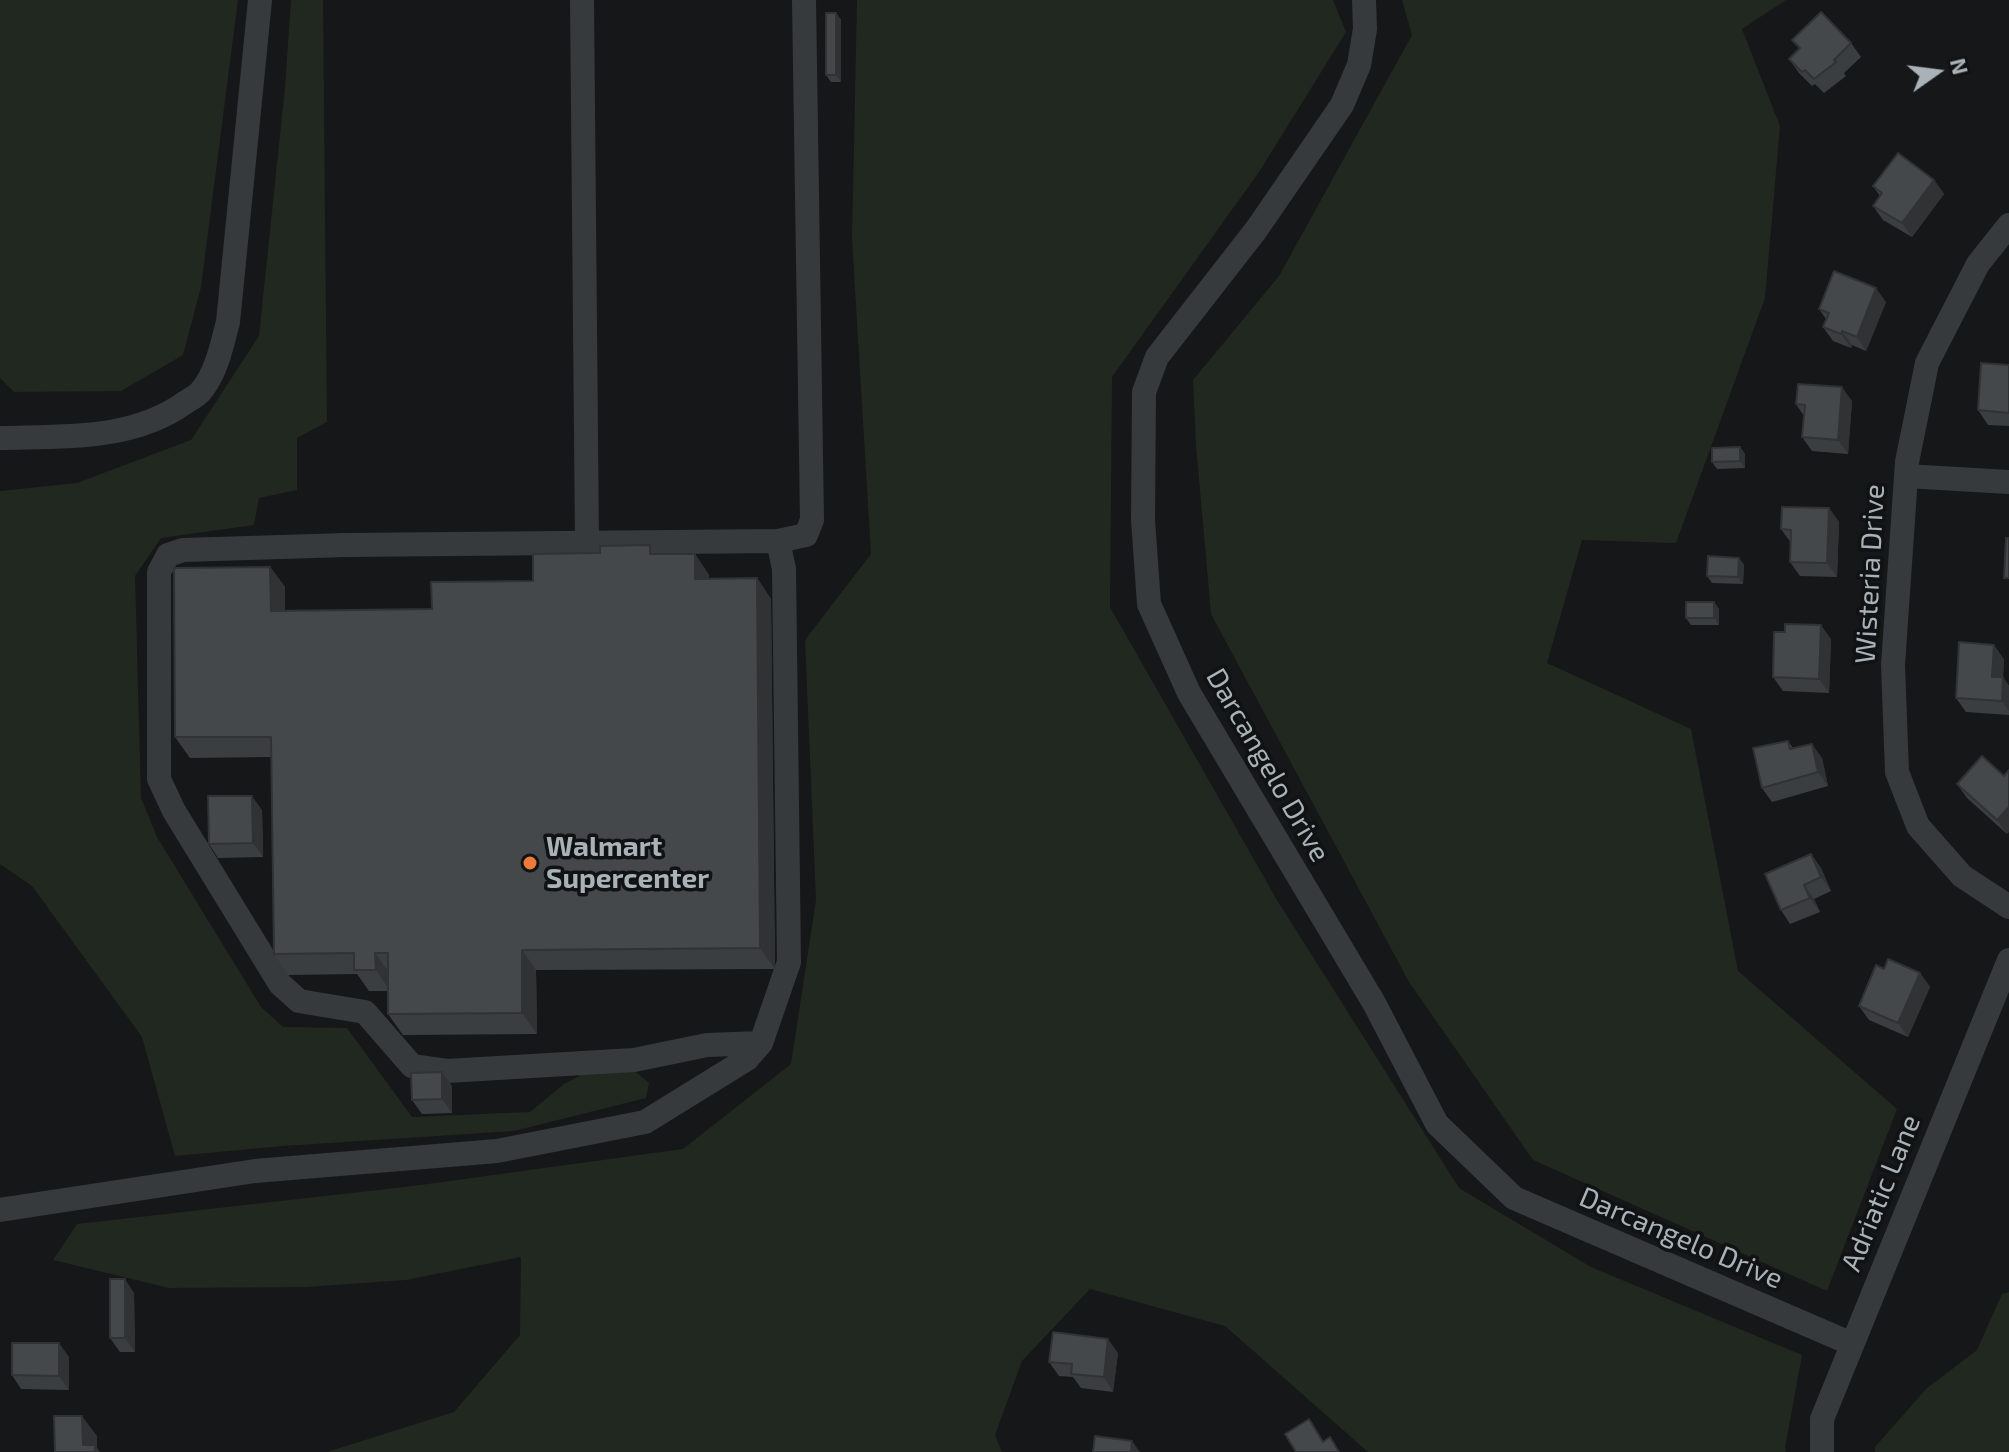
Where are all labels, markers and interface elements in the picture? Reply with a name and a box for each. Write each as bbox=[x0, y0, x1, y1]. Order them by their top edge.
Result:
north arrow bbox=[1897, 32, 1977, 112]
text: N bbox=[1946, 55, 1975, 77]
street label: Wisteria Drive bbox=[1849, 483, 1891, 665]
street label: Darcangelo Drive bbox=[1199, 662, 1337, 868]
place label: Walmart Supercenter bbox=[546, 830, 709, 896]
marker: Walmart Supercenter bbox=[521, 854, 539, 872]
street label: Adriatic Lane bbox=[1834, 1110, 1928, 1276]
street label: Darcangelo Drive bbox=[1574, 1180, 1788, 1296]

